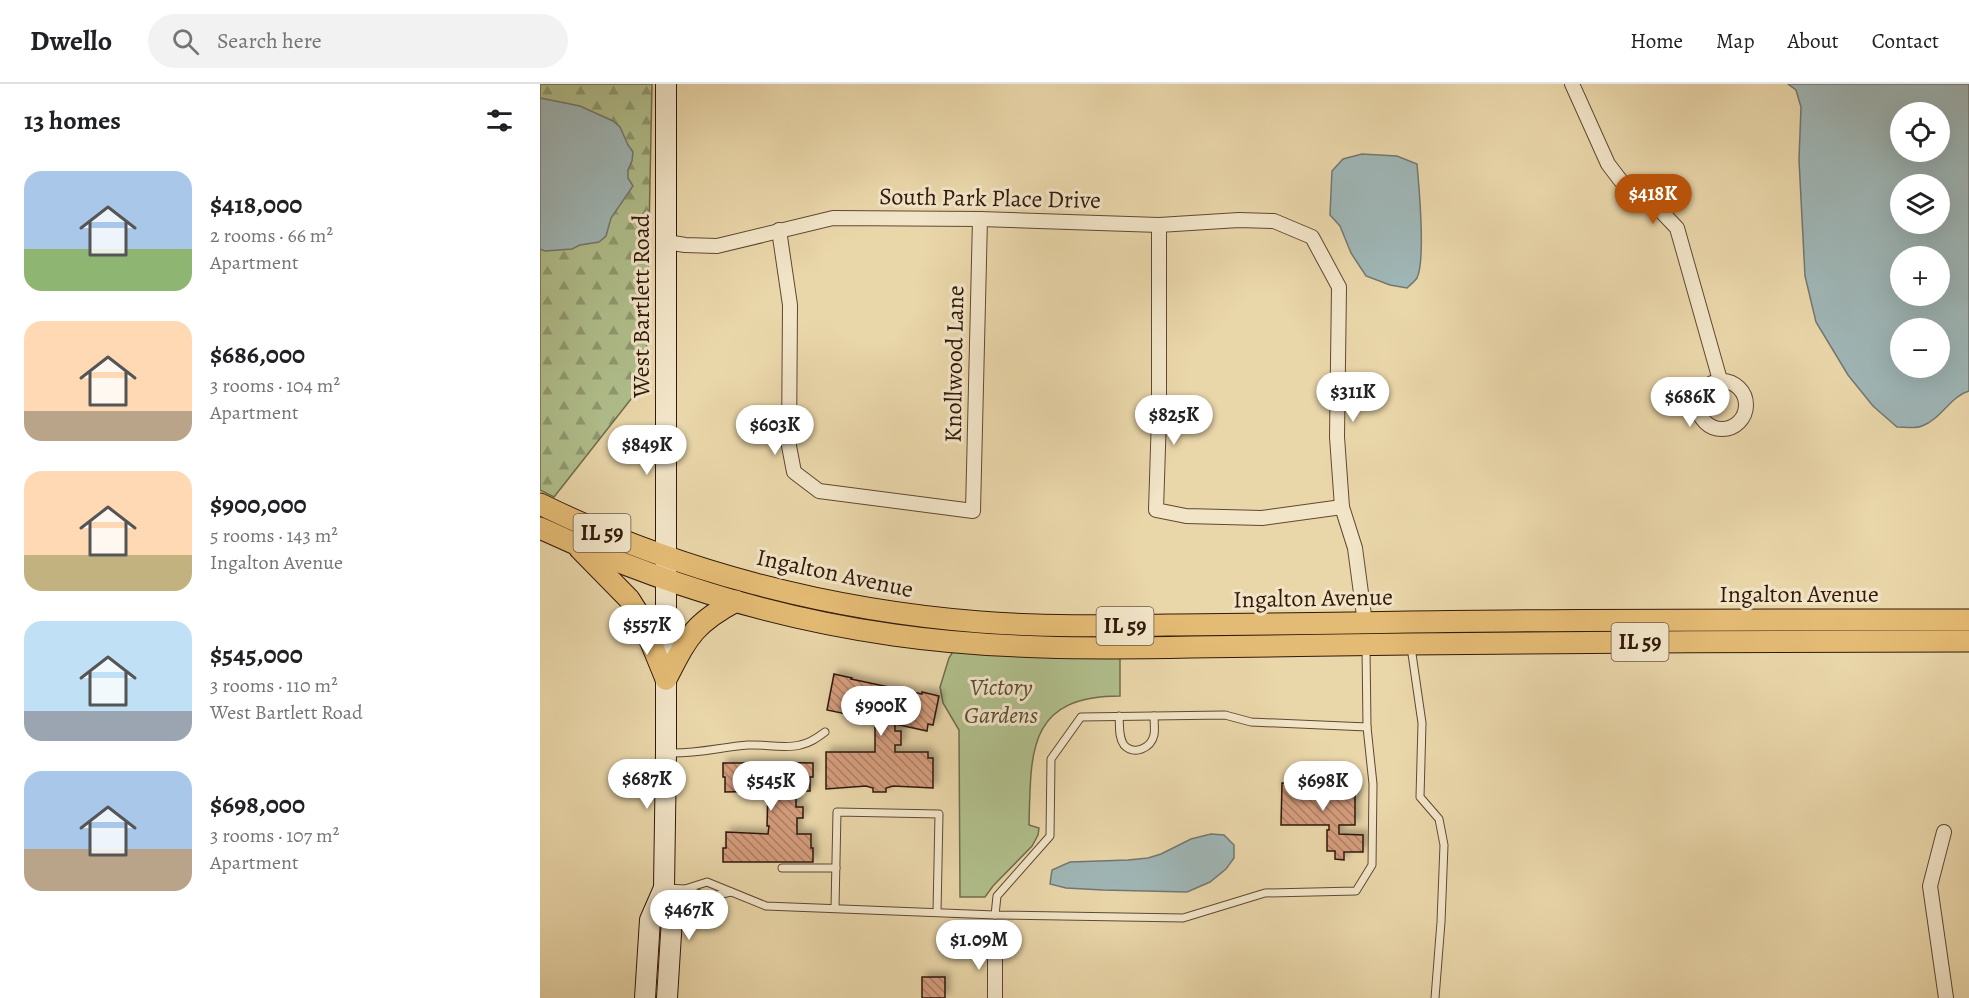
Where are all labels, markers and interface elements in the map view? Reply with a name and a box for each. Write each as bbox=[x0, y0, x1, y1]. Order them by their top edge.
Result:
search box bbox=[148, 14, 568, 68]
text: Dwello bbox=[30, 22, 112, 60]
icon: search bbox=[169, 25, 202, 58]
text: Search here bbox=[217, 26, 322, 56]
text: Home bbox=[1630, 27, 1683, 55]
text: Map bbox=[1716, 27, 1754, 55]
text: About bbox=[1787, 27, 1839, 55]
text: Contact bbox=[1872, 27, 1939, 55]
map controls bbox=[1890, 102, 1950, 378]
button: locate bbox=[1890, 102, 1950, 162]
text: 13 homes bbox=[24, 103, 121, 138]
icon: filters bbox=[483, 104, 516, 137]
pin: $418K bbox=[1611, 174, 1695, 225]
button: layers bbox=[1890, 174, 1950, 234]
street label: South Park Place Drive bbox=[879, 180, 1101, 216]
text: $418K bbox=[1629, 180, 1677, 207]
text: $418,000 bbox=[210, 187, 302, 222]
icon: home bbox=[72, 195, 144, 267]
street label: West Bartlett Road bbox=[625, 214, 657, 399]
text: 2 rooms · 66 m² bbox=[210, 222, 333, 249]
button: + bbox=[1890, 246, 1950, 306]
text: Apartment bbox=[210, 249, 299, 276]
street label: Knollwood Lane bbox=[937, 285, 971, 443]
button: − bbox=[1890, 318, 1950, 378]
text: $686,000 bbox=[210, 337, 305, 372]
icon: home bbox=[72, 345, 144, 417]
text: 3 rooms · 104 m² bbox=[210, 372, 340, 399]
pin: $311K bbox=[1311, 372, 1395, 423]
pin: $686K bbox=[1648, 377, 1732, 428]
text: $311K bbox=[1330, 378, 1376, 405]
text: $686K bbox=[1665, 383, 1715, 410]
pin: $825K bbox=[1132, 395, 1216, 446]
text: Apartment bbox=[210, 399, 299, 426]
text: $825K bbox=[1149, 401, 1199, 428]
pin: $603K bbox=[733, 405, 817, 456]
text: $603K bbox=[750, 411, 800, 438]
pin: $849K bbox=[605, 425, 689, 476]
text: $849K bbox=[622, 431, 672, 458]
text: $900,000 bbox=[210, 487, 307, 522]
icon: home bbox=[72, 495, 144, 567]
road number: IL 59 bbox=[574, 514, 630, 552]
text: 5 rooms · 143 m² bbox=[210, 522, 338, 549]
street label: Ingalton Avenue bbox=[754, 541, 916, 605]
text: Ingalton Avenue bbox=[210, 549, 343, 576]
street label: Ingalton Avenue bbox=[1719, 578, 1879, 610]
street label: Ingalton Avenue bbox=[1233, 581, 1393, 615]
pin: $557K bbox=[605, 605, 689, 656]
road number: IL 59 bbox=[1096, 607, 1154, 645]
text: $557K bbox=[623, 611, 671, 638]
road number: IL 59 bbox=[1612, 623, 1668, 661]
text: $545,000 bbox=[210, 637, 303, 672]
icon: home bbox=[72, 645, 144, 717]
park label: Victory Gardens bbox=[964, 671, 1038, 731]
text: 3 rooms · 110 m² bbox=[210, 672, 338, 699]
pin: $900K bbox=[839, 686, 923, 737]
text: $900K bbox=[855, 692, 907, 719]
text: West Bartlett Road bbox=[210, 699, 363, 726]
pin: $687K bbox=[605, 759, 689, 810]
pin: $545K bbox=[729, 761, 813, 812]
pin: $698K bbox=[1281, 761, 1365, 812]
text: $687K bbox=[622, 765, 672, 792]
text: $545K bbox=[747, 767, 795, 794]
text: $698K bbox=[1298, 767, 1348, 794]
text: $698,000 bbox=[210, 787, 305, 822]
icon: home bbox=[72, 795, 144, 867]
text: 3 rooms · 107 m² bbox=[210, 822, 339, 849]
text: Apartment bbox=[210, 849, 299, 876]
pin: $467K bbox=[647, 890, 731, 941]
text: $467K bbox=[664, 896, 714, 923]
pin: $1.09M bbox=[930, 920, 1028, 971]
text: $1.09M bbox=[950, 926, 1008, 953]

